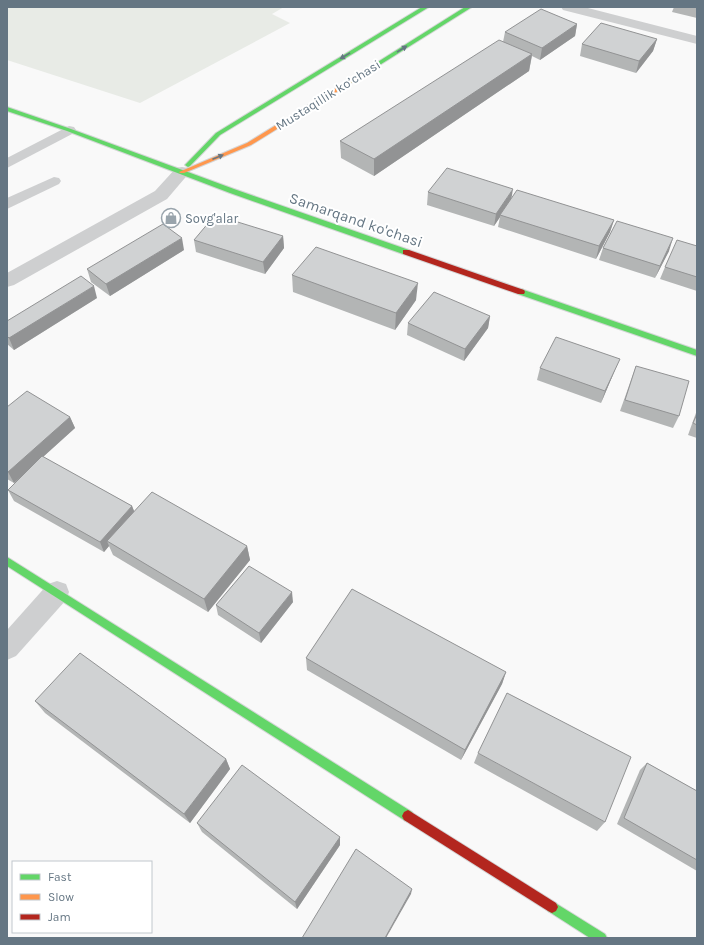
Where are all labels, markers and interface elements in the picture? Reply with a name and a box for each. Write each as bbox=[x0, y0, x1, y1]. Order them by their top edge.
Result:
one-way arrow bbox=[397, 45, 407, 53]
one-way arrow bbox=[339, 53, 351, 60]
street label: Mustaqillik ko’chasi bbox=[273, 57, 384, 134]
one-way arrow bbox=[212, 154, 224, 160]
street label: Samarqand ko'chasi bbox=[287, 189, 425, 251]
shop icon: Sovg'alar bbox=[160, 207, 182, 229]
place label: Sovg'alar bbox=[185, 211, 238, 226]
legend bbox=[12, 861, 152, 933]
text: Fast bbox=[48, 870, 72, 884]
text: Slow bbox=[48, 890, 74, 904]
text: Jam bbox=[48, 910, 71, 924]

